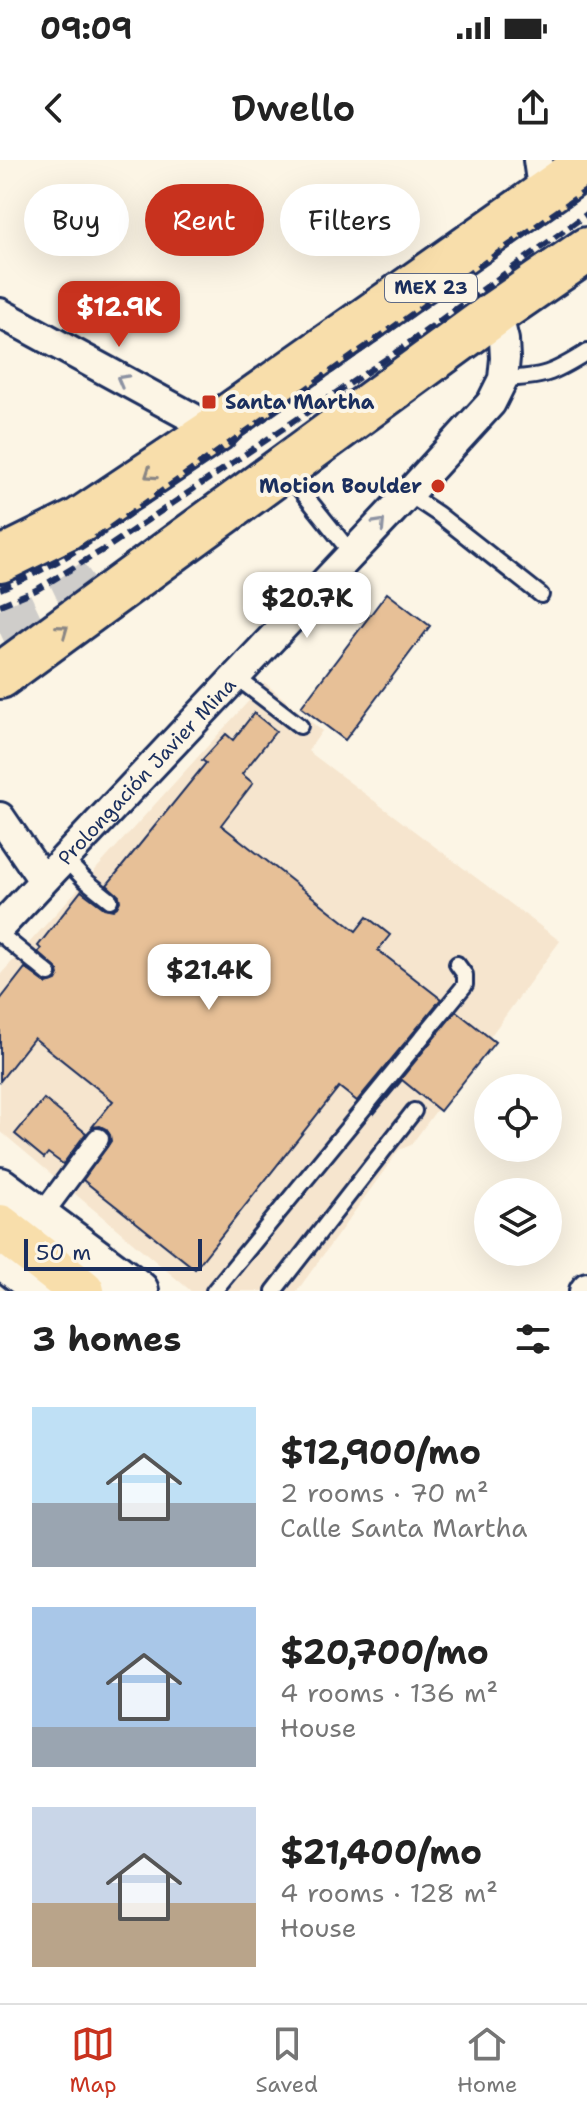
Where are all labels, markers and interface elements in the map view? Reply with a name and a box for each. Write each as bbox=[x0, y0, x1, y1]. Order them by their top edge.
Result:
text: 09:09 bbox=[40, 8, 132, 49]
text: Dwello bbox=[232, 84, 355, 133]
icon: back bbox=[32, 86, 76, 130]
icon: share bbox=[511, 86, 555, 130]
chip: Buy bbox=[24, 184, 129, 256]
chip: Rent bbox=[145, 184, 264, 256]
chip: Filters bbox=[280, 184, 420, 256]
road number: MEX 23 bbox=[385, 274, 477, 302]
pin: $12.9K bbox=[54, 281, 184, 349]
text: $12.9K bbox=[76, 289, 162, 324]
one-way arrow bbox=[116, 374, 130, 390]
place label: Santa Martha bbox=[225, 389, 375, 415]
marker: Santa Martha bbox=[200, 393, 218, 411]
one-way arrow bbox=[144, 464, 159, 479]
place label: Motion Boulder bbox=[259, 473, 422, 499]
marker: Motion Boulder bbox=[429, 477, 447, 495]
one-way arrow bbox=[371, 519, 385, 534]
pin: $20.7K bbox=[242, 572, 372, 640]
text: $20.7K bbox=[261, 580, 353, 615]
one-way arrow bbox=[54, 625, 69, 640]
street label: Prolongación Javier Mina bbox=[52, 672, 242, 870]
pin: $21.4K bbox=[144, 944, 274, 1012]
text: $21.4K bbox=[166, 952, 252, 987]
map controls bbox=[474, 1074, 562, 1266]
button: locate bbox=[474, 1074, 562, 1162]
button: layers bbox=[474, 1178, 562, 1266]
scale bar bbox=[24, 1235, 202, 1271]
text: 50 m bbox=[36, 1238, 91, 1267]
text: 3 homes bbox=[32, 1316, 181, 1362]
icon: filters bbox=[511, 1317, 555, 1361]
text: $12,900/mo bbox=[280, 1429, 481, 1475]
icon: home bbox=[96, 1439, 192, 1535]
text: 2 rooms · 70 m² bbox=[280, 1475, 489, 1510]
text: Calle Santa Martha bbox=[280, 1510, 528, 1545]
text: $20,700/mo bbox=[280, 1629, 489, 1675]
icon: home bbox=[96, 1639, 192, 1735]
text: 4 rooms · 136 m² bbox=[280, 1675, 498, 1710]
text: House bbox=[280, 1710, 356, 1745]
text: $21,400/mo bbox=[280, 1829, 482, 1875]
icon: home bbox=[96, 1839, 192, 1935]
text: 4 rooms · 128 m² bbox=[280, 1875, 498, 1910]
text: House bbox=[280, 1910, 356, 1945]
tab: Map bbox=[69, 2022, 117, 2099]
tab: Saved bbox=[256, 2022, 318, 2099]
tab: Home bbox=[457, 2022, 518, 2099]

